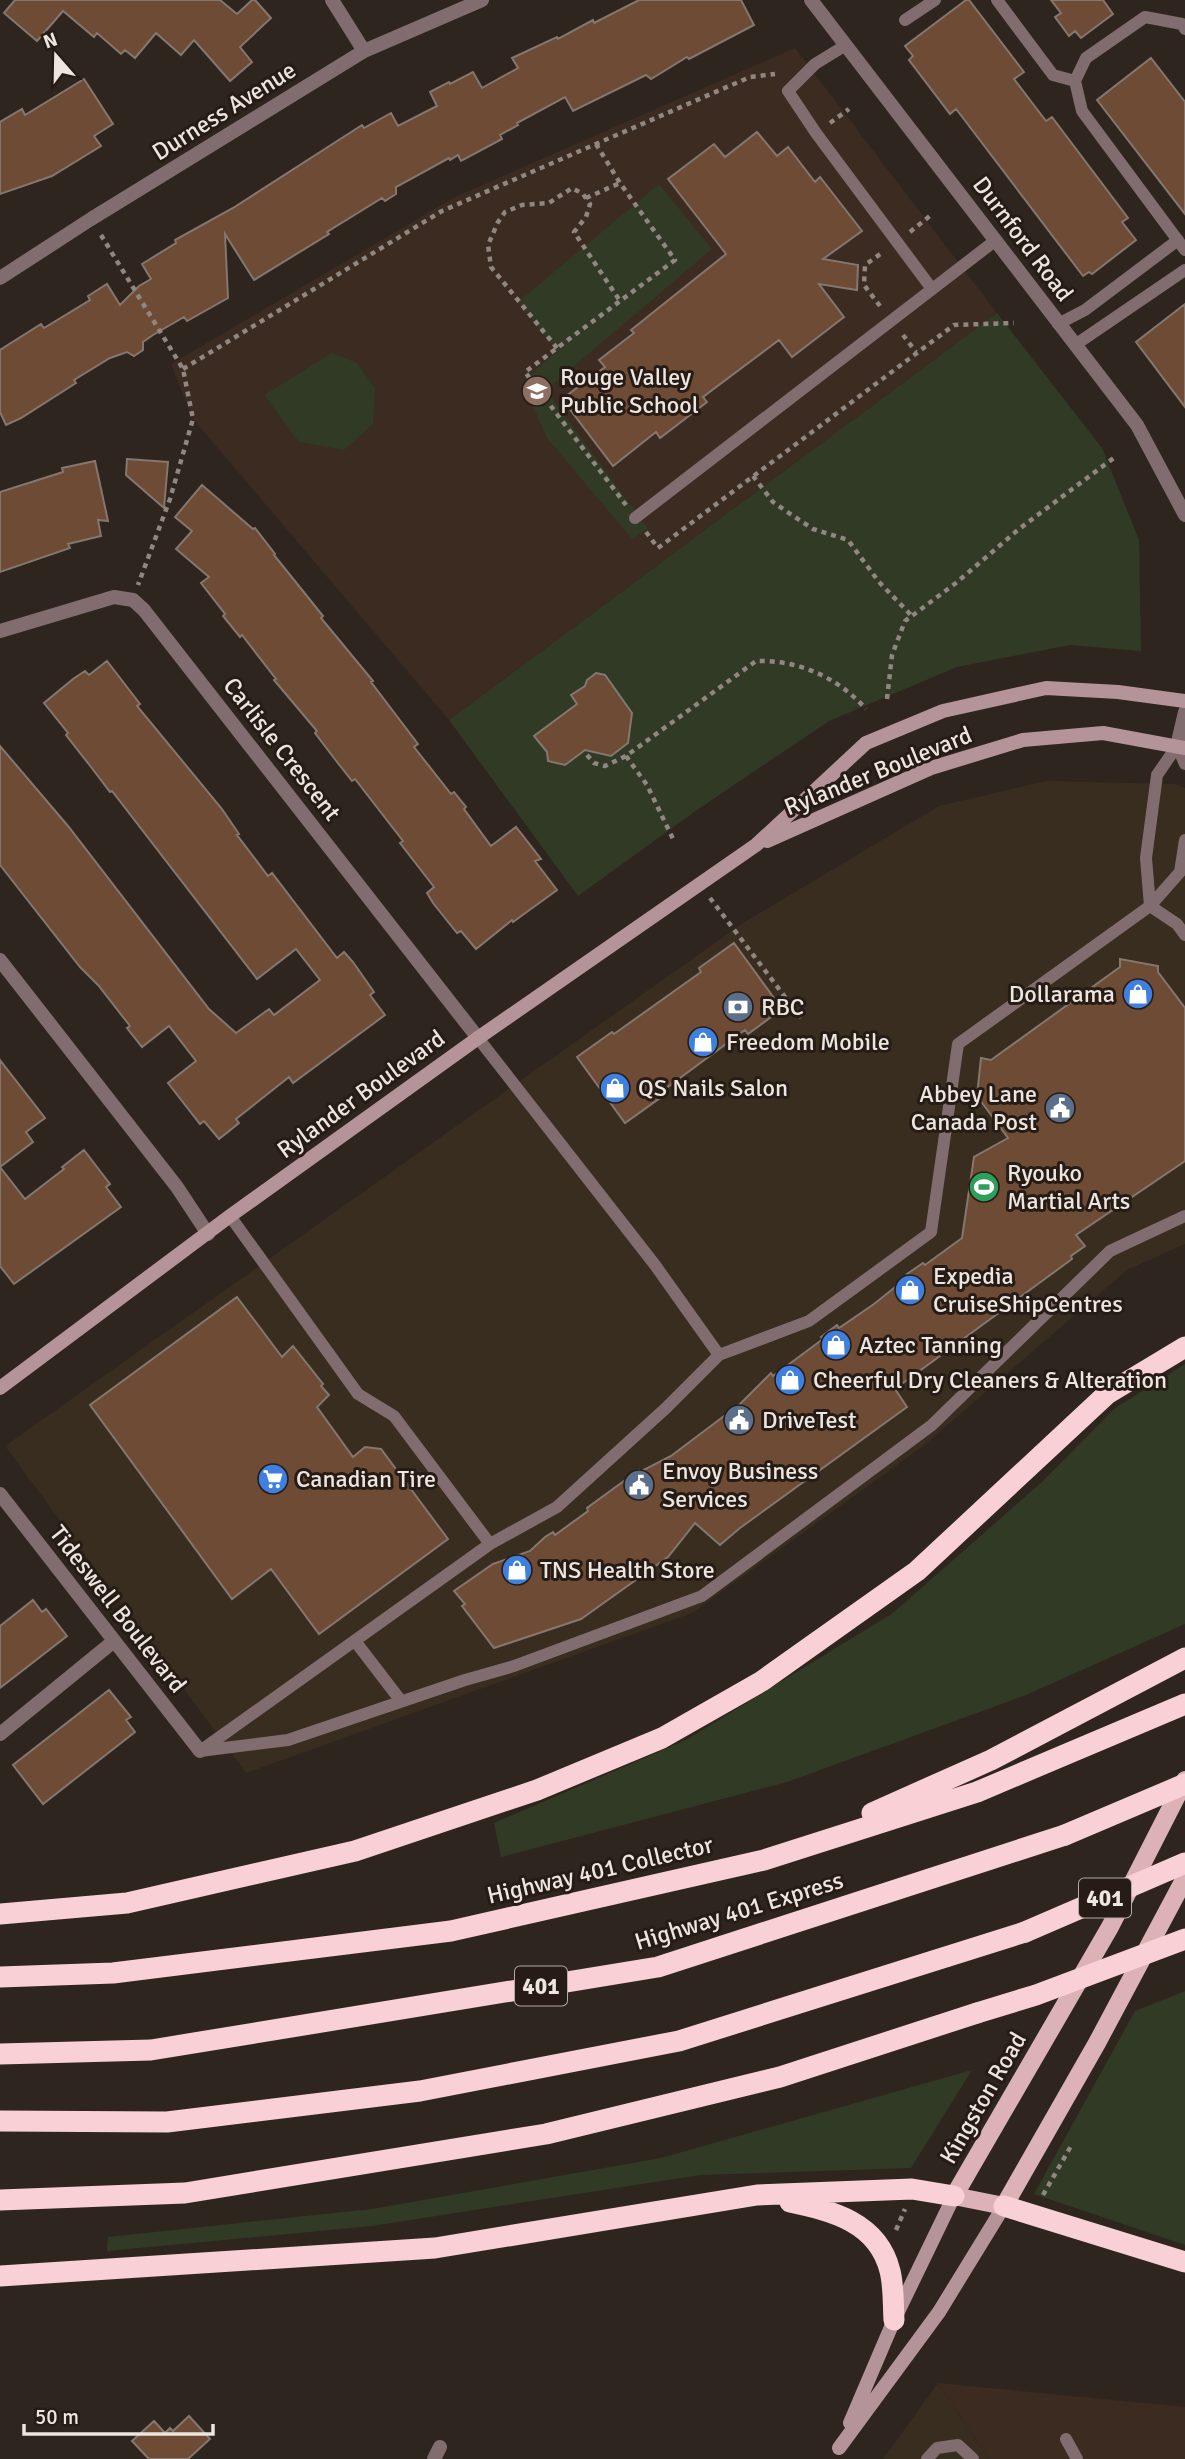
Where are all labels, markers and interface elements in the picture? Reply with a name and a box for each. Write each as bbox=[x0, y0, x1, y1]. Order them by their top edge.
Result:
north arrow bbox=[21, 21, 91, 91]
text: N bbox=[40, 27, 61, 55]
street label: Durness Avenue bbox=[147, 55, 301, 167]
street label: Durnford Road bbox=[966, 171, 1080, 307]
place label: Rouge Valley Public School bbox=[560, 362, 699, 420]
school or university icon: Rouge Valley Public School bbox=[520, 374, 554, 408]
street label: Carlisle Crescent bbox=[217, 671, 347, 827]
street label: Rylander Boulevard bbox=[780, 720, 976, 822]
shop icon: Dollarama bbox=[1121, 977, 1155, 1011]
place label: Dollarama bbox=[1009, 979, 1115, 1009]
bank icon: RBC bbox=[721, 990, 755, 1024]
place label: RBC bbox=[761, 992, 804, 1022]
street label: Rylander Boulevard bbox=[271, 1023, 451, 1165]
shop icon: Freedom Mobile bbox=[686, 1025, 720, 1059]
place label: Freedom Mobile bbox=[726, 1027, 890, 1057]
shop icon: QS Nails Salon bbox=[598, 1071, 632, 1105]
place label: QS Nails Salon bbox=[638, 1073, 788, 1103]
place label: Abbey Lane Canada Post bbox=[911, 1079, 1037, 1137]
public building icon: Abbey Lane Canada Post bbox=[1043, 1091, 1077, 1125]
place label: Ryouko Martial Arts bbox=[1007, 1158, 1130, 1216]
sports icon: Ryouko Martial Arts bbox=[967, 1170, 1001, 1204]
place label: Expedia CruiseShipCentres bbox=[933, 1261, 1123, 1319]
shop icon: Expedia CruiseShipCentres bbox=[893, 1273, 927, 1307]
shop icon: Aztec Tanning bbox=[819, 1328, 853, 1362]
place label: Aztec Tanning bbox=[859, 1330, 1002, 1360]
shop icon: Cheerful Dry Cleaners & Alteration bbox=[773, 1363, 807, 1397]
place label: Cheerful Dry Cleaners & Alteration bbox=[813, 1365, 1167, 1395]
public building icon: DriveTest bbox=[722, 1403, 756, 1437]
place label: DriveTest bbox=[762, 1405, 856, 1435]
place label: Envoy Business Services bbox=[662, 1456, 818, 1514]
supermarket icon: Canadian Tire bbox=[256, 1462, 290, 1496]
place label: Canadian Tire bbox=[296, 1464, 436, 1494]
public building icon: Envoy Business Services bbox=[622, 1468, 656, 1502]
street label: Tideswell Boulevard bbox=[43, 1519, 193, 1699]
shop icon: TNS Health Store bbox=[500, 1553, 534, 1587]
place label: TNS Health Store bbox=[540, 1555, 715, 1585]
street label: Highway 401 Collector bbox=[484, 1829, 716, 1911]
street label: Highway 401 Express bbox=[631, 1865, 847, 1957]
road number: 401 bbox=[1079, 1879, 1131, 1918]
road number: 401 bbox=[515, 1966, 567, 2006]
street label: Kingston Road bbox=[933, 2027, 1033, 2169]
scale bar bbox=[24, 2392, 214, 2436]
text: 50 m bbox=[35, 2404, 79, 2430]

